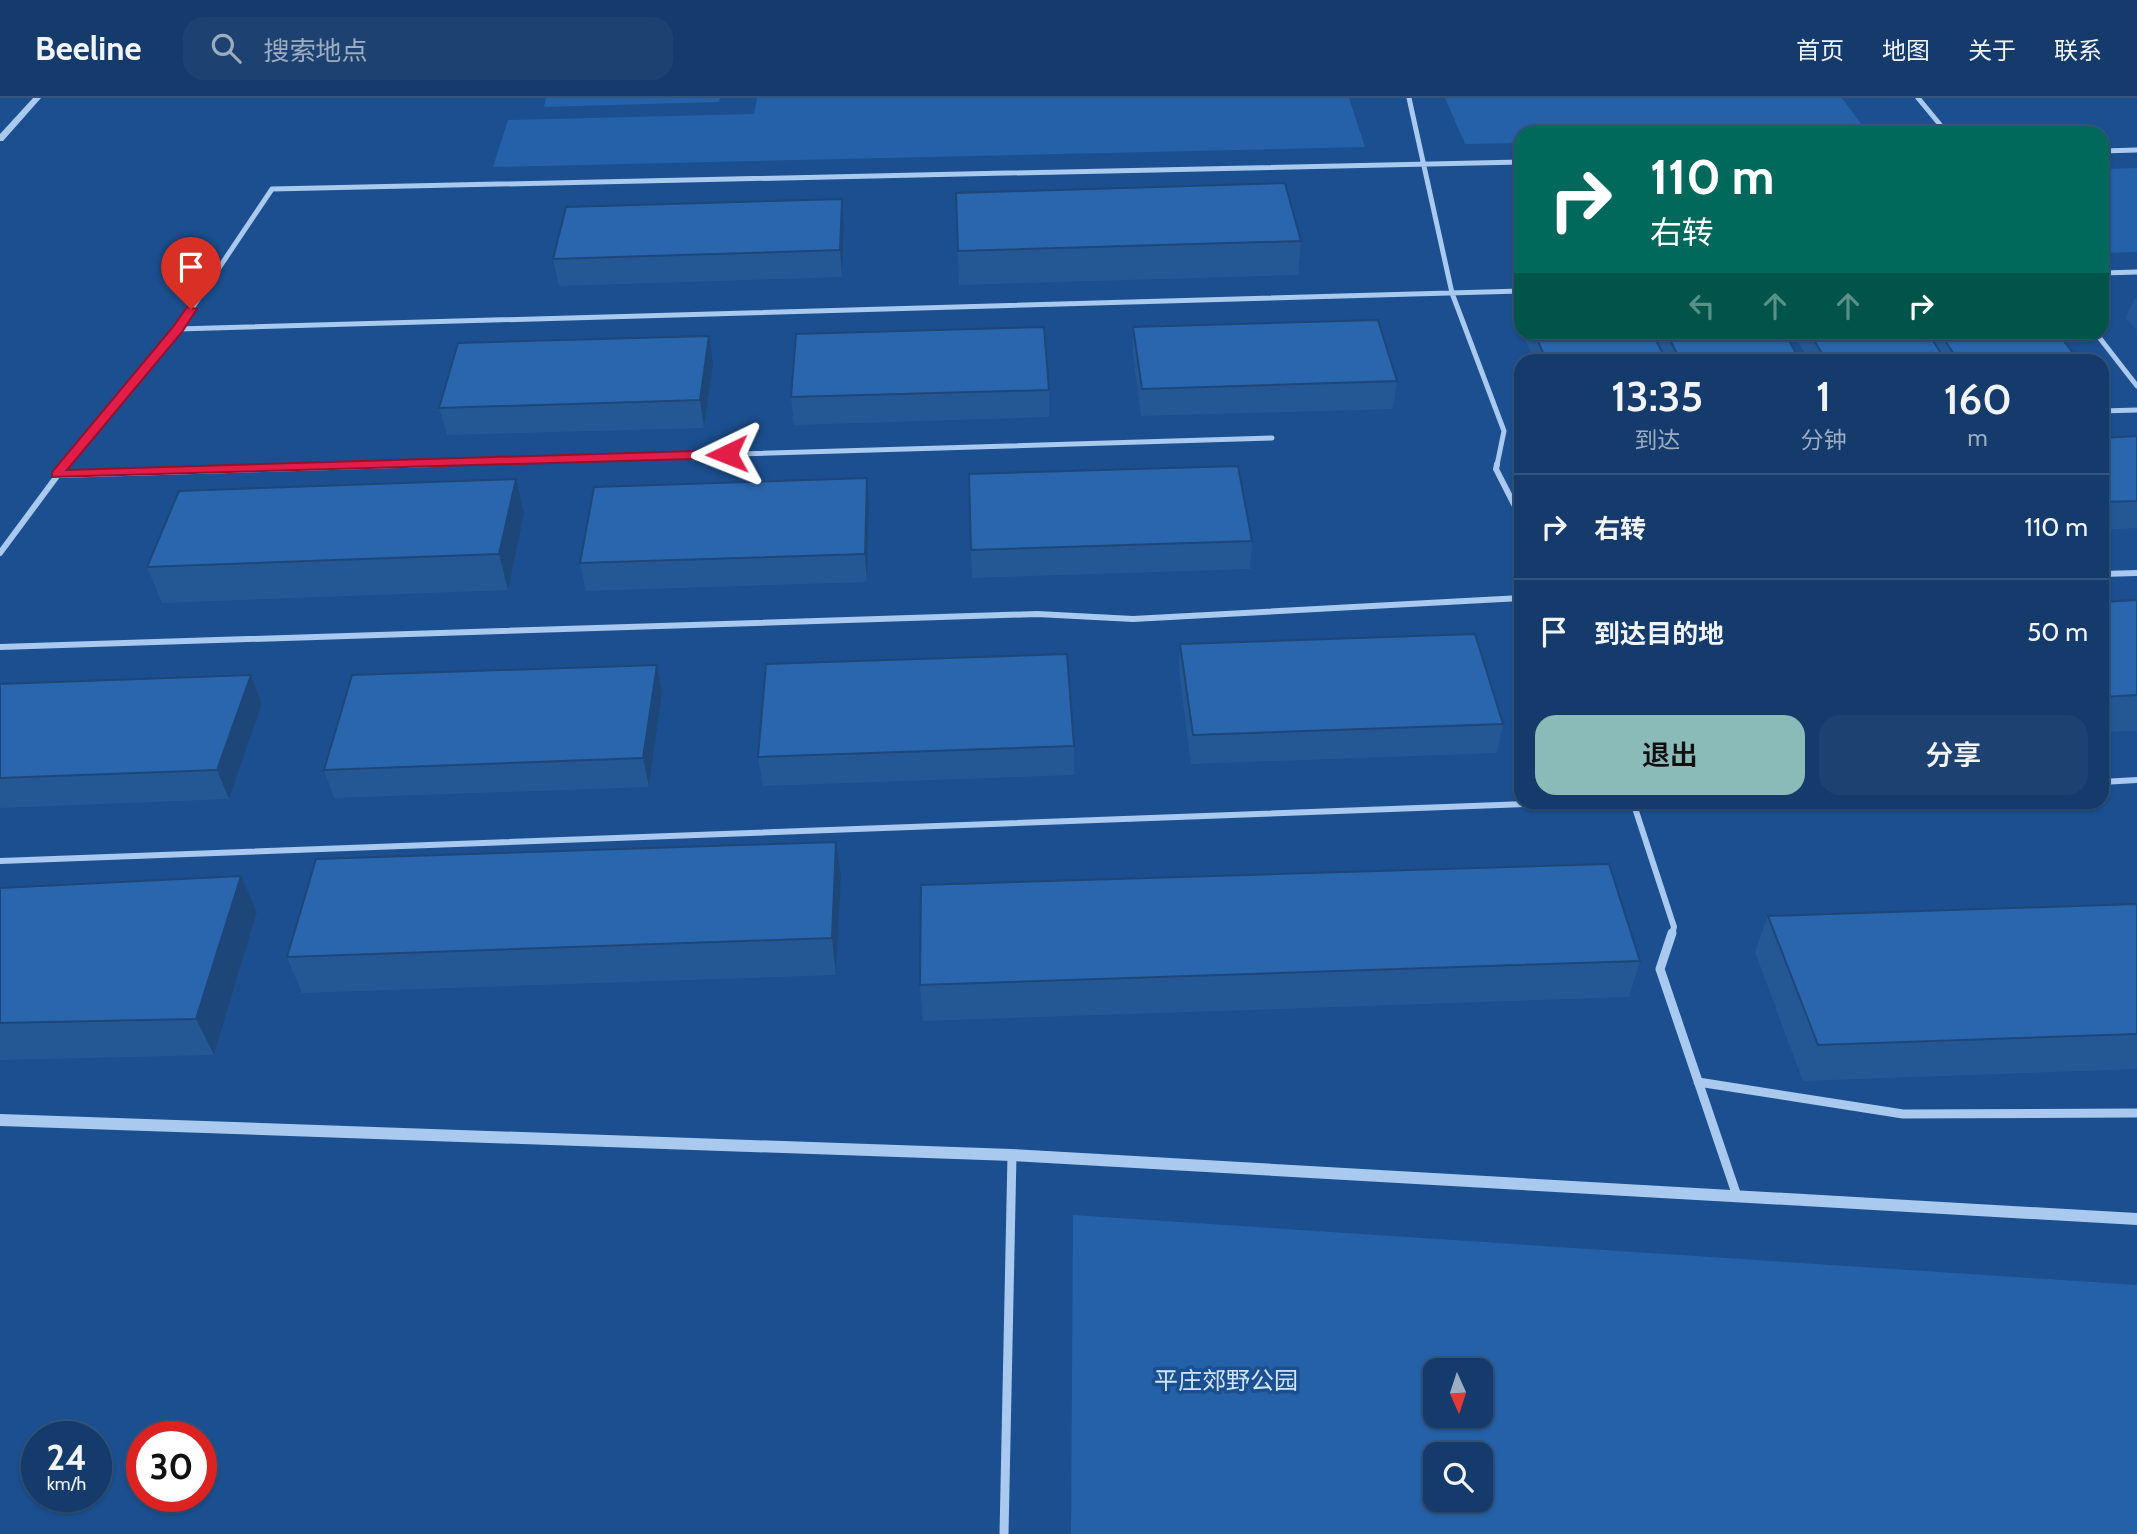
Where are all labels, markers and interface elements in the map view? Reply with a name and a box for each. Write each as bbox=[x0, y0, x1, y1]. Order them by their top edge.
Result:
search box bbox=[183, 17, 673, 80]
text: Beeline bbox=[35, 28, 141, 68]
icon: search bbox=[207, 29, 245, 67]
text: 搜索地点 bbox=[263, 35, 367, 67]
text: 首页 bbox=[1796, 36, 1844, 65]
text: 地图 bbox=[1882, 36, 1930, 65]
text: 关于 bbox=[1968, 36, 2016, 65]
text: 联系 bbox=[2054, 36, 2102, 65]
text: 110 m bbox=[1650, 147, 1774, 206]
icon: right bbox=[1535, 154, 1626, 245]
text: 右转 bbox=[1650, 213, 1714, 252]
pin bbox=[161, 237, 221, 309]
icon: arrive bbox=[172, 248, 210, 286]
icon: left bbox=[1683, 287, 1721, 325]
icon: ahead bbox=[1756, 287, 1794, 325]
icon: ahead bbox=[1829, 287, 1867, 325]
icon: right bbox=[1902, 287, 1940, 325]
text: 13:35 bbox=[1611, 370, 1703, 422]
text: 1 bbox=[1816, 370, 1831, 422]
text: 160 bbox=[1944, 373, 2012, 425]
position arrow bbox=[690, 417, 764, 491]
text: m bbox=[1968, 424, 1988, 452]
text: 到达 bbox=[1634, 426, 1680, 454]
text: 分钟 bbox=[1800, 426, 1846, 454]
icon: right bbox=[1535, 508, 1573, 546]
text: 110 m bbox=[2024, 511, 2088, 543]
text: 右转 bbox=[1594, 513, 1646, 545]
icon: arrive bbox=[1535, 613, 1573, 651]
text: 50 m bbox=[2027, 616, 2088, 648]
text: 到达目的地 bbox=[1594, 618, 1724, 650]
button: 退出 bbox=[1535, 715, 1805, 795]
button: 分享 bbox=[1819, 715, 2088, 795]
north arrow bbox=[1423, 1358, 1493, 1428]
map controls bbox=[1423, 1358, 1493, 1512]
park label: 平庄郊野公园 bbox=[1154, 1366, 1298, 1395]
speed limit sign: 30 bbox=[126, 1421, 217, 1512]
text: 24 bbox=[46, 1436, 87, 1479]
button: search bbox=[1423, 1442, 1493, 1512]
text: km/h bbox=[47, 1473, 86, 1495]

